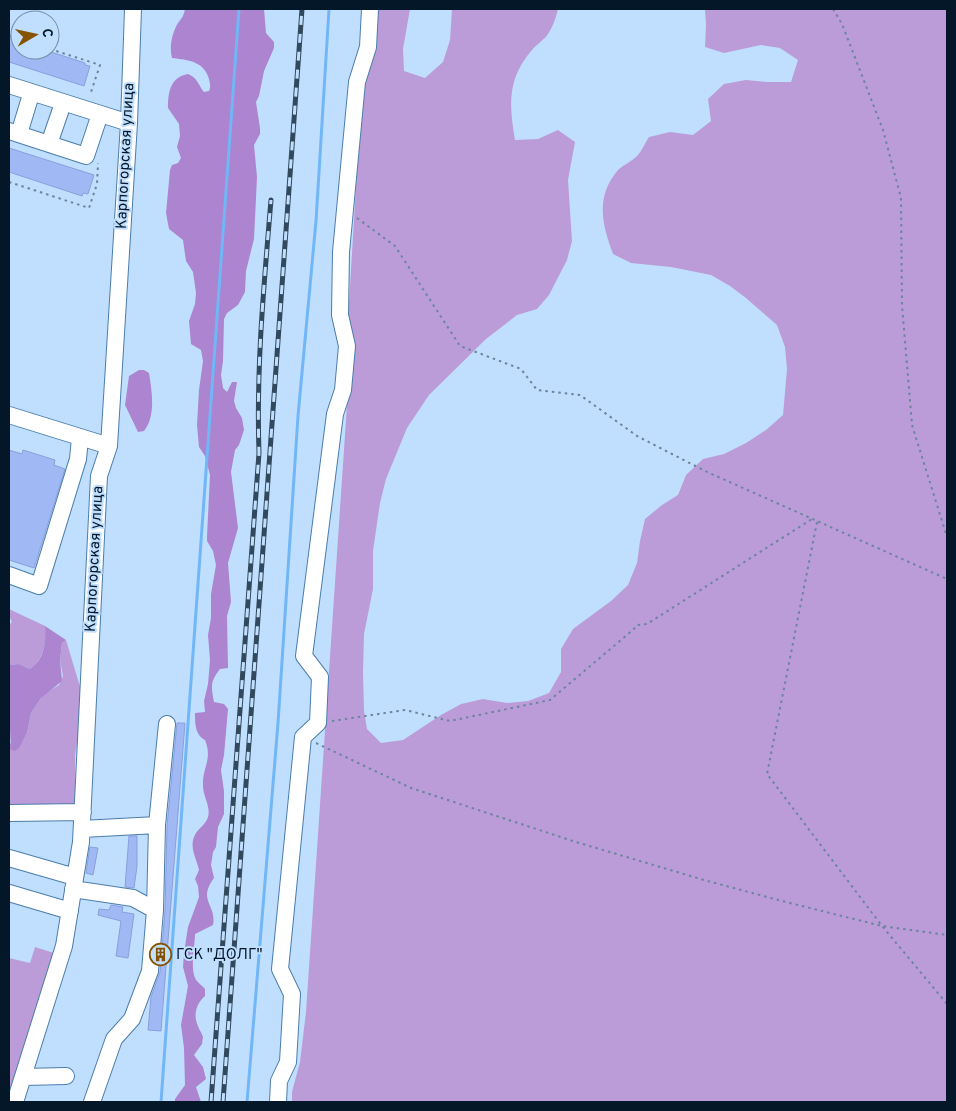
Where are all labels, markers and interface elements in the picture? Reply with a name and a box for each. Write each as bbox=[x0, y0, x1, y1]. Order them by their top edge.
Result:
north arrow bbox=[10, 10, 60, 60]
text: С bbox=[37, 27, 55, 39]
street label: Карпогорская улица bbox=[113, 82, 139, 230]
street label: Карпогорская улица bbox=[82, 485, 108, 633]
building icon: ГСК "ДОЛГ" bbox=[148, 943, 172, 967]
place label: ГСК "ДОЛГ" bbox=[176, 946, 263, 965]

